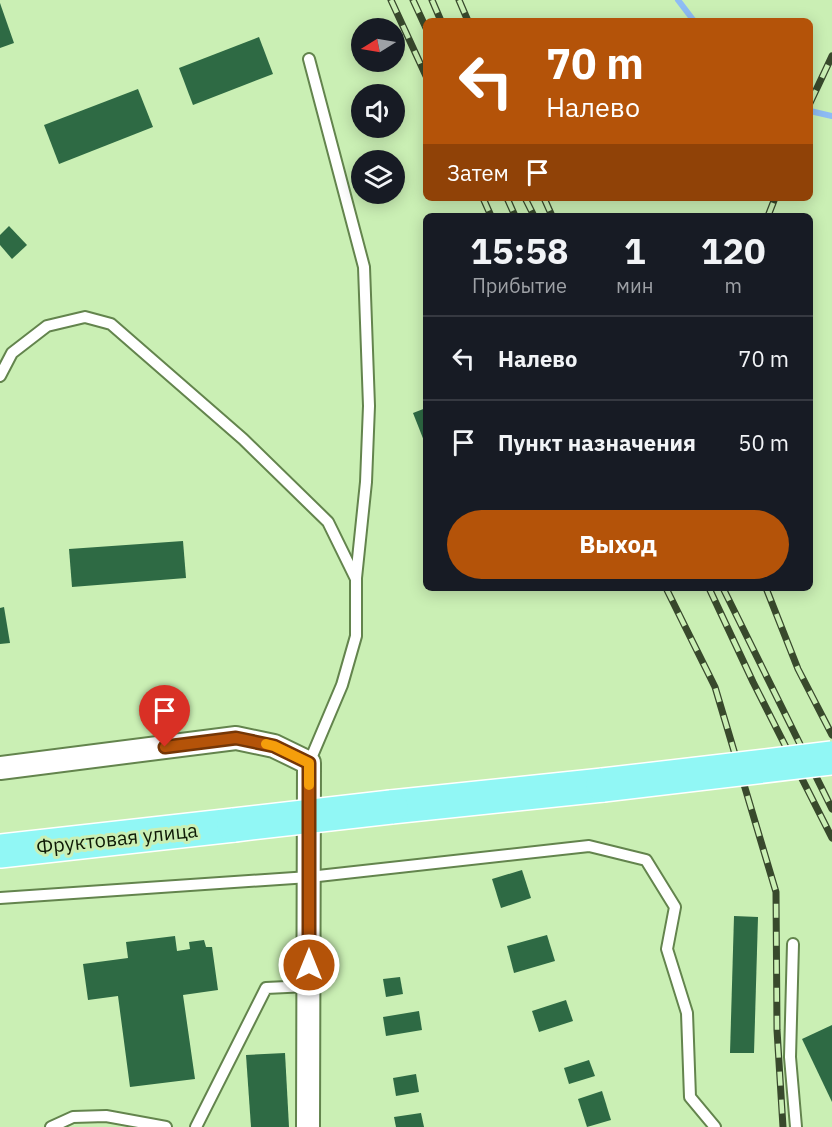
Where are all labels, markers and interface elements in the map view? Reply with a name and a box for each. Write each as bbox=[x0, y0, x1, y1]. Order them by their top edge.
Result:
north arrow bbox=[351, 18, 405, 72]
map controls bbox=[351, 18, 405, 204]
text: 70 m bbox=[546, 36, 644, 91]
icon: left bbox=[447, 42, 525, 120]
button: sound bbox=[351, 84, 405, 138]
text: Налево bbox=[546, 89, 640, 124]
button: layers bbox=[351, 150, 405, 204]
icon: arrive bbox=[521, 156, 554, 189]
text: Затем bbox=[447, 158, 509, 187]
text: 15:58 bbox=[470, 227, 569, 274]
text: 1 bbox=[624, 227, 646, 274]
text: 120 bbox=[701, 227, 766, 274]
text: Прибытие bbox=[472, 272, 567, 299]
text: мин bbox=[616, 272, 653, 299]
text: m bbox=[724, 272, 742, 299]
icon: left bbox=[447, 342, 480, 375]
text: Налево bbox=[498, 344, 577, 373]
text: 70 m bbox=[738, 344, 789, 373]
icon: arrive bbox=[447, 426, 480, 459]
text: Пункт назначения bbox=[498, 428, 696, 457]
text: 50 m bbox=[738, 428, 789, 457]
button: Выход bbox=[447, 510, 789, 579]
pin bbox=[139, 685, 190, 747]
icon: arrive bbox=[148, 694, 181, 727]
street label: Фруктовая улица bbox=[35, 816, 199, 860]
position arrow bbox=[277, 933, 341, 997]

